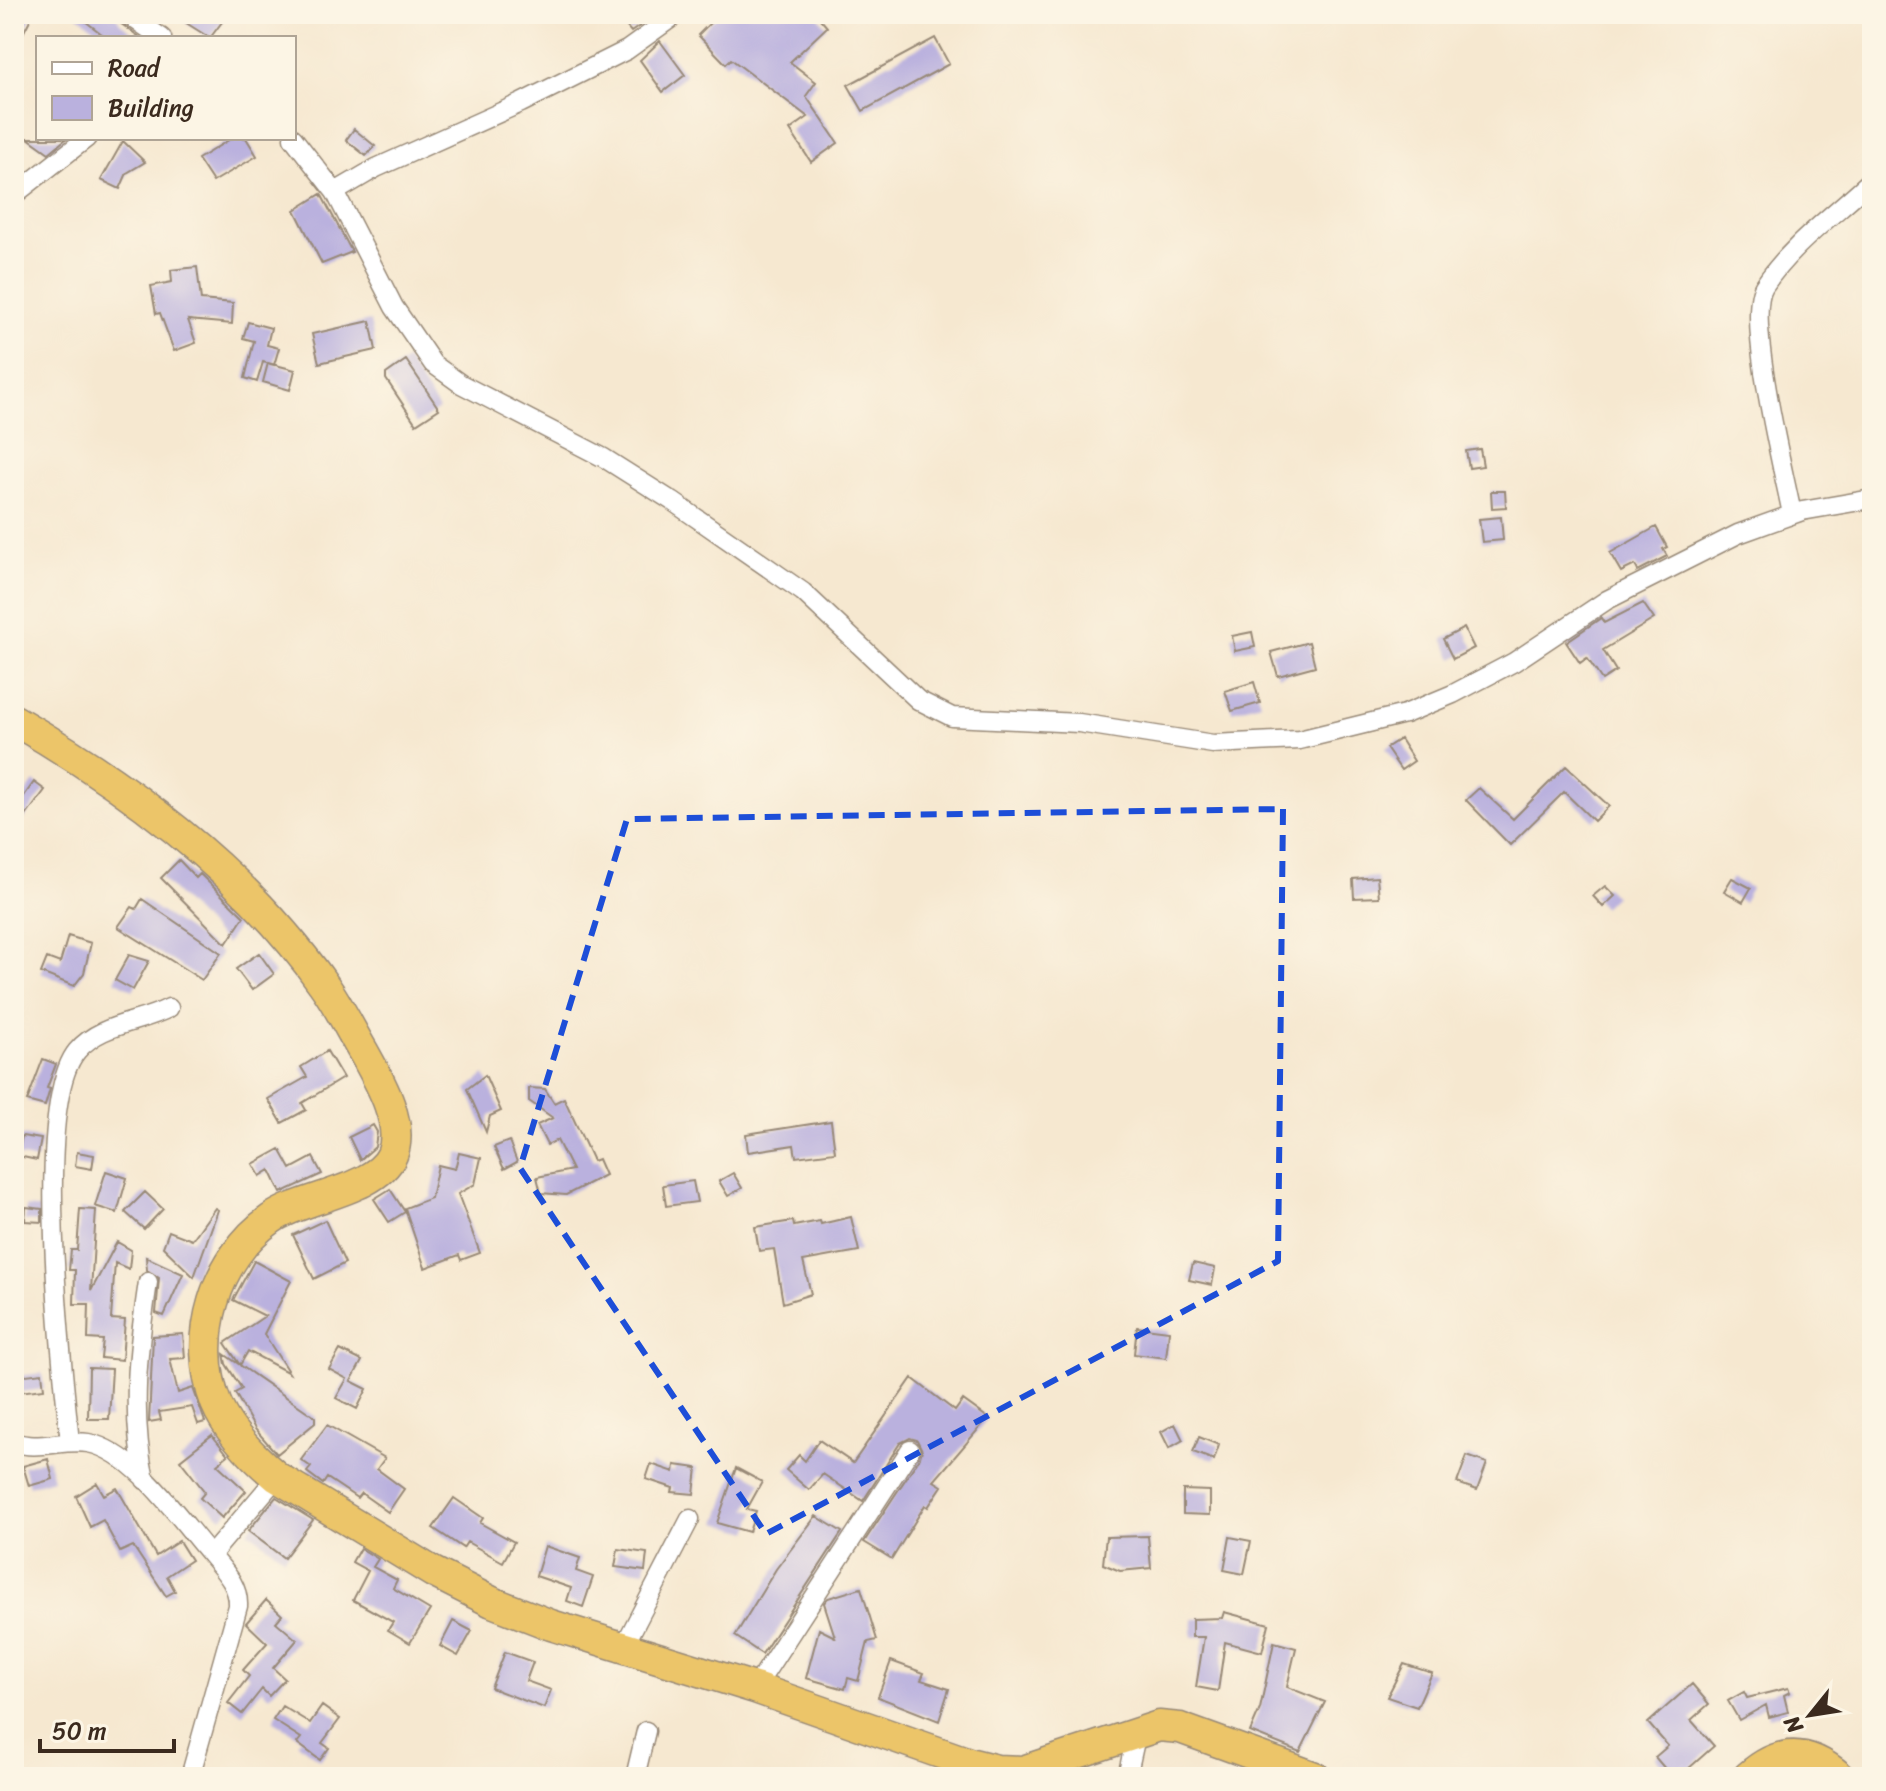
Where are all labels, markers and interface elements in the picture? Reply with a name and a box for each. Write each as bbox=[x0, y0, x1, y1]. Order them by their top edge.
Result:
legend bbox=[36, 36, 296, 140]
text: Road bbox=[108, 47, 162, 89]
text: Building bbox=[108, 87, 194, 129]
north arrow bbox=[1770, 1675, 1850, 1755]
scale bar bbox=[40, 1703, 174, 1753]
text: N bbox=[1772, 1708, 1814, 1742]
text: 50 m bbox=[52, 1710, 107, 1752]

